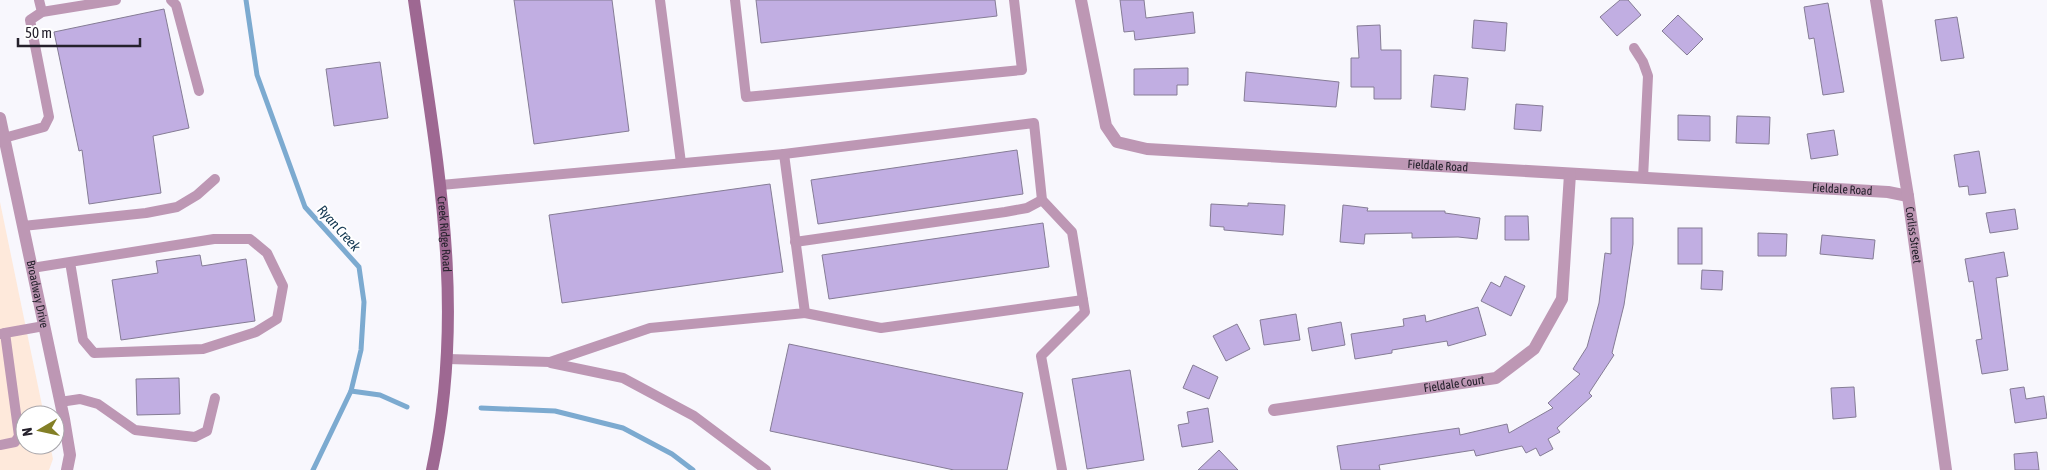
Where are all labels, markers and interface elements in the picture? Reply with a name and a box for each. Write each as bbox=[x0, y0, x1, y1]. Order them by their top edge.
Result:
scale bar bbox=[18, 15, 140, 47]
text: 50 m bbox=[25, 24, 52, 41]
street label: Fieldale Road bbox=[1407, 157, 1468, 175]
street label: Fieldale Road bbox=[1812, 181, 1873, 198]
street label: Creek Ridge Road bbox=[434, 195, 454, 272]
water label: Ryan Creek bbox=[314, 202, 364, 255]
street label: Corliss Street bbox=[1903, 206, 1924, 265]
street label: Broadway Drive bbox=[23, 259, 51, 329]
street label: Fieldale Court bbox=[1423, 373, 1486, 395]
north arrow bbox=[15, 405, 65, 455]
text: N bbox=[19, 427, 36, 437]

